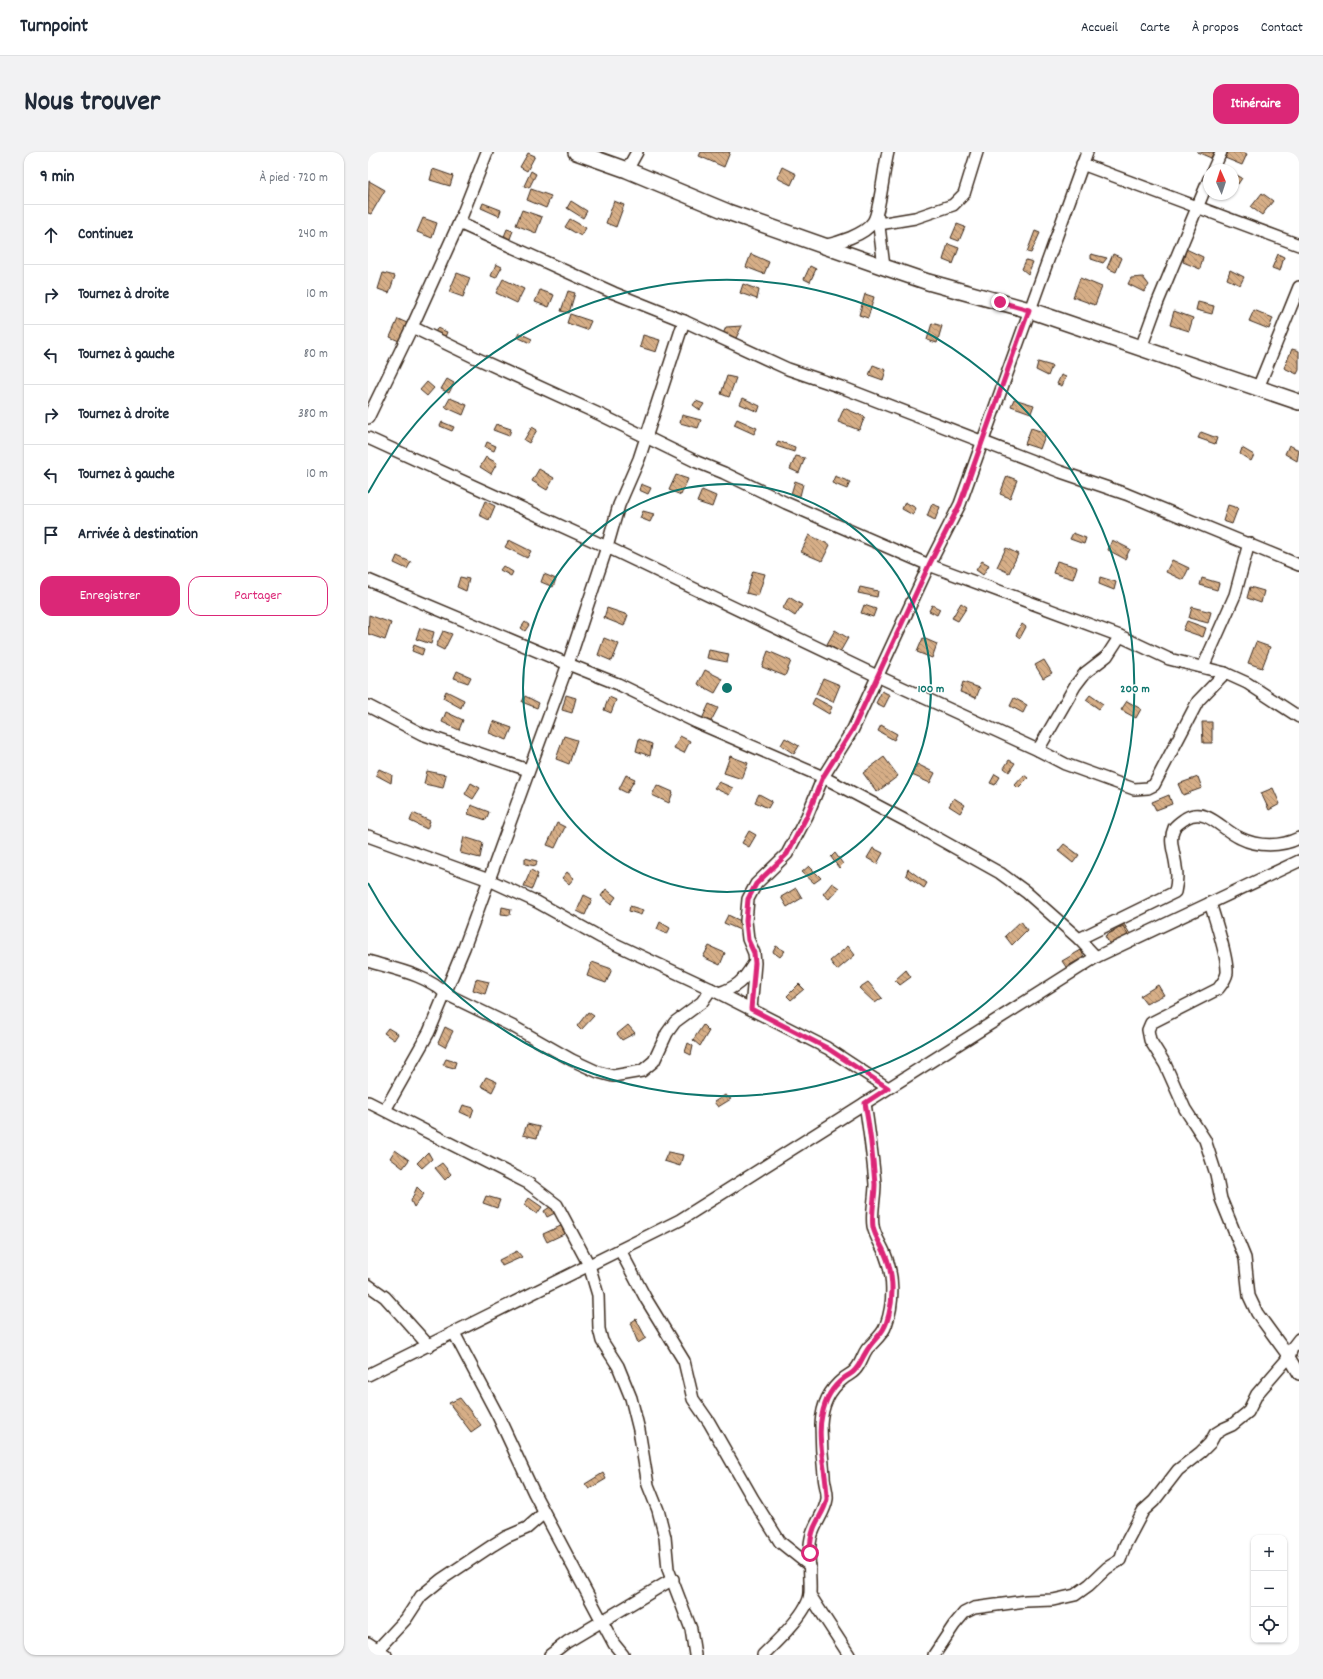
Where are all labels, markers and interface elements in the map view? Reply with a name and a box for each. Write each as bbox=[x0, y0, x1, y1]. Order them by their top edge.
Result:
text: Turnpoint bbox=[20, 14, 88, 41]
text: Accueil bbox=[1081, 18, 1118, 38]
text: Carte bbox=[1140, 18, 1170, 38]
text: À propos bbox=[1192, 18, 1239, 38]
text: Contact bbox=[1261, 18, 1303, 38]
text: Nous trouver bbox=[24, 84, 160, 124]
button: Itinéraire bbox=[1213, 84, 1299, 124]
north arrow bbox=[1203, 164, 1239, 200]
text: 9 min bbox=[40, 166, 74, 190]
text: À pied · 720 m bbox=[260, 169, 328, 188]
icon: ahead bbox=[40, 224, 62, 246]
text: Continuez bbox=[78, 224, 133, 246]
text: 240 m bbox=[298, 225, 328, 244]
icon: right bbox=[40, 284, 62, 306]
text: Tournez à droite bbox=[78, 284, 169, 306]
text: 10 m bbox=[306, 285, 328, 304]
route end bbox=[991, 293, 1009, 311]
icon: left bbox=[40, 344, 62, 366]
text: Tournez à gauche bbox=[78, 344, 175, 366]
text: 80 m bbox=[304, 345, 328, 364]
icon: right bbox=[40, 404, 62, 426]
text: Tournez à droite bbox=[78, 404, 169, 426]
text: 380 m bbox=[298, 405, 328, 424]
icon: left bbox=[40, 464, 62, 486]
text: Tournez à gauche bbox=[78, 464, 175, 486]
text: 10 m bbox=[306, 465, 328, 484]
icon: arrive bbox=[40, 524, 62, 546]
text: Arrivée à destination bbox=[78, 524, 198, 546]
button: Enregistrer bbox=[40, 576, 180, 616]
button: Partager bbox=[188, 576, 328, 616]
centre of rings bbox=[720, 681, 734, 695]
text: 100 m bbox=[918, 681, 944, 698]
text: 200 m bbox=[1120, 681, 1150, 698]
map controls bbox=[1251, 1535, 1287, 1643]
button: + bbox=[1251, 1535, 1287, 1571]
route start bbox=[801, 1544, 819, 1562]
button: − bbox=[1251, 1571, 1287, 1607]
button: locate bbox=[1251, 1607, 1287, 1643]

